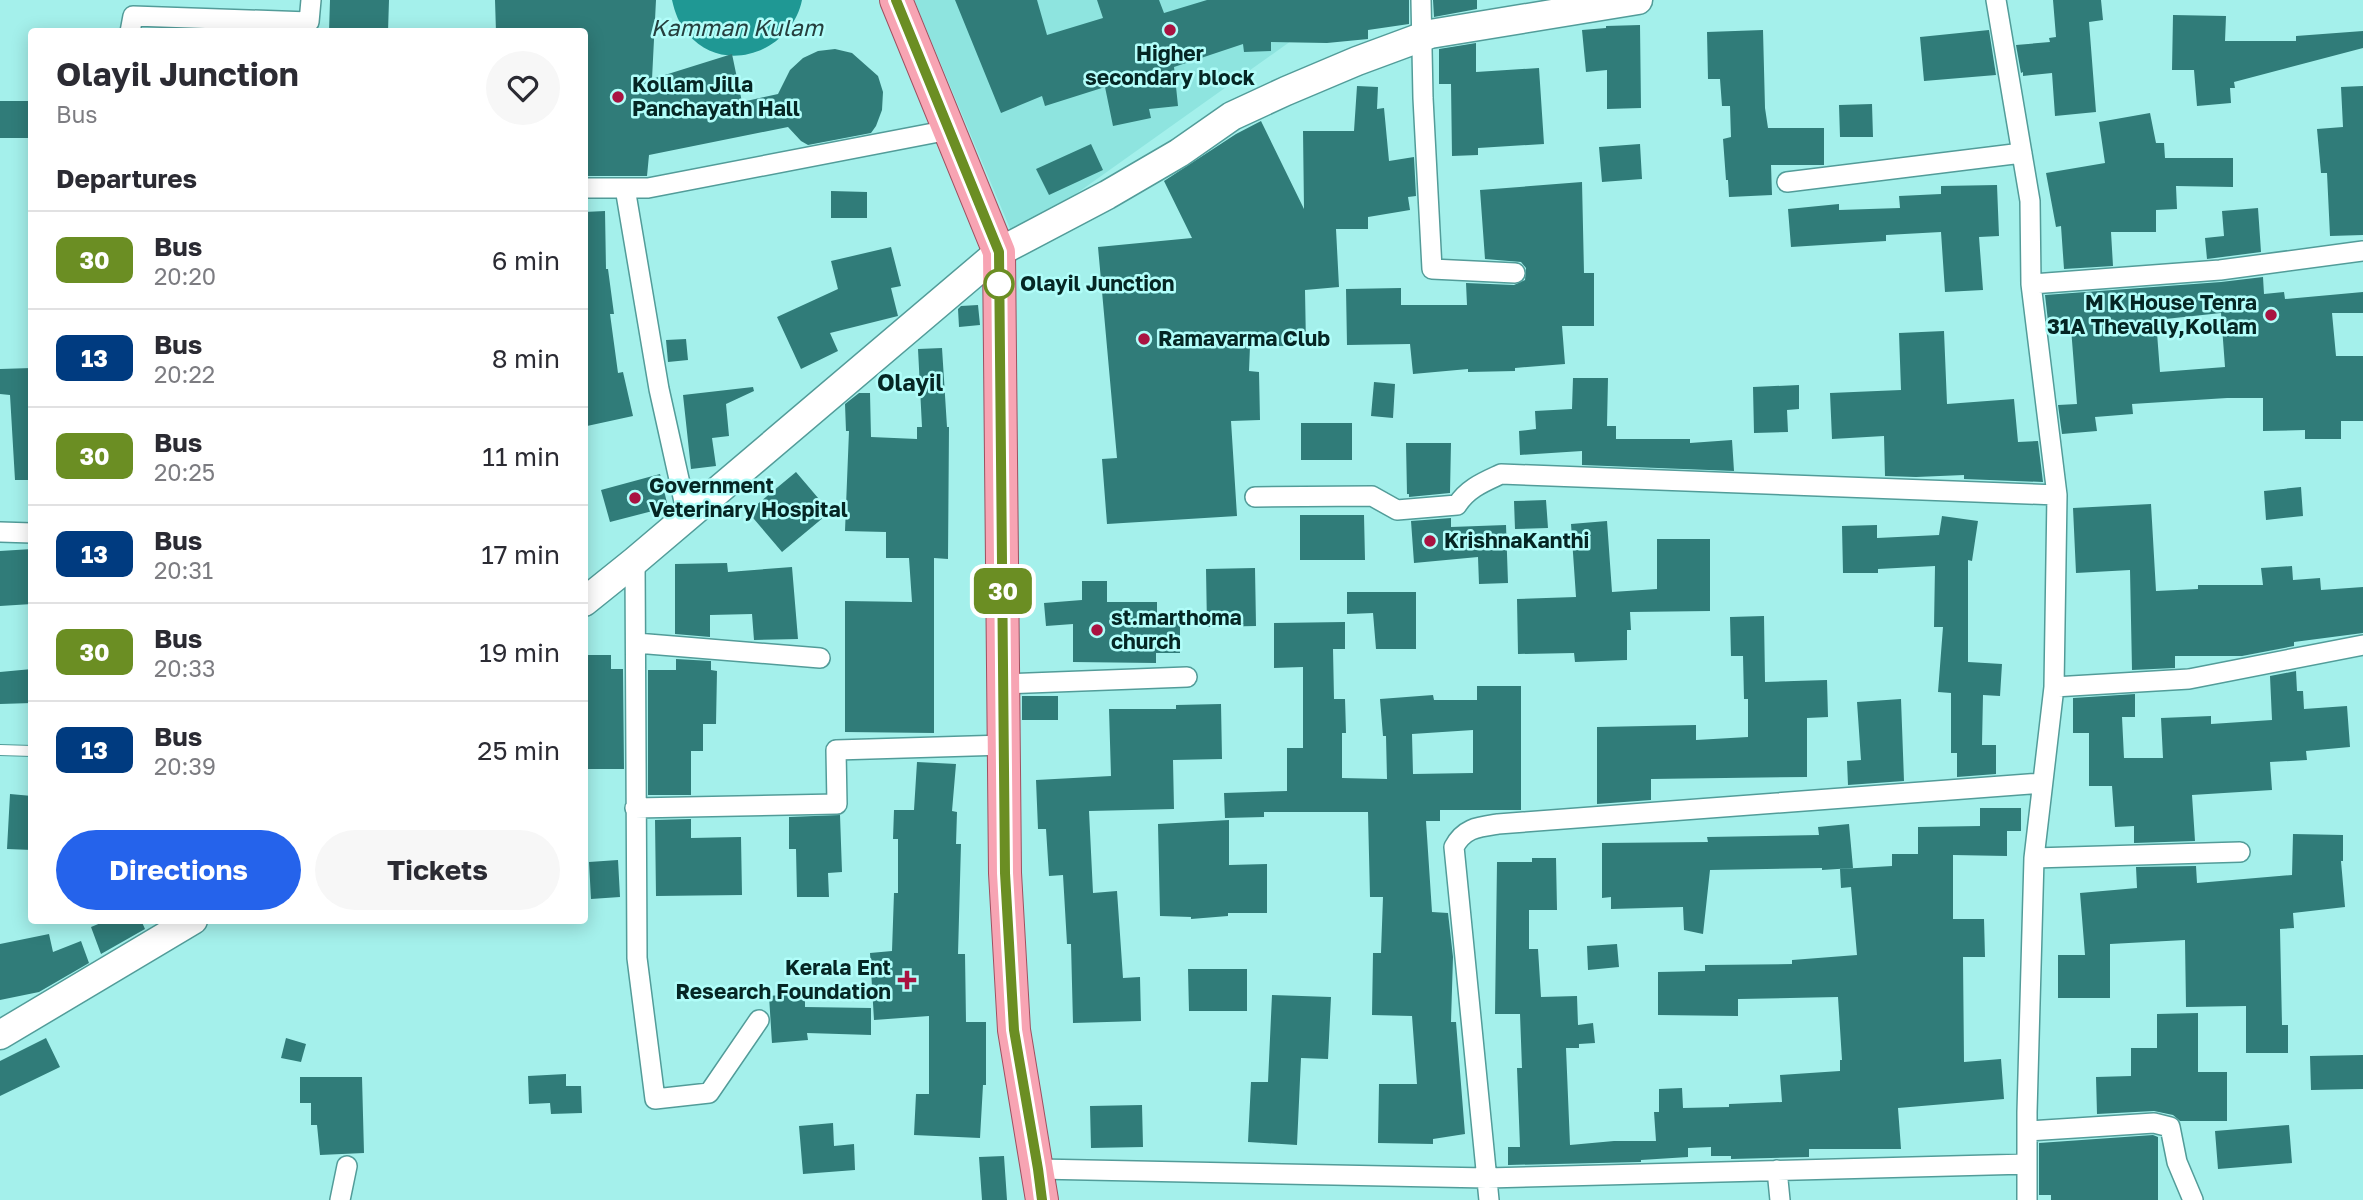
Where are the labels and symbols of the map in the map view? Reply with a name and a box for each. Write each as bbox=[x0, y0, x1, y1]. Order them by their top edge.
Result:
water label: Kamman Kulam bbox=[651, 13, 825, 41]
marker: Higher secondary block bbox=[1162, 22, 1178, 38]
place label: Higher secondary block bbox=[1085, 40, 1255, 90]
place label: Kollam Jilla Panchayath Hall bbox=[632, 71, 800, 121]
marker: Kollam Jilla Panchayath Hall bbox=[610, 89, 626, 105]
marker: Olayil Junction bbox=[984, 269, 1014, 299]
place label: Olayil Junction bbox=[1020, 270, 1174, 296]
place label: M K House Tenra 31A Thevally,Kollam bbox=[2047, 289, 2257, 339]
marker: M K House Tenra 31A Thevally,Kollam bbox=[2263, 307, 2279, 323]
place label: Ramavarma Club bbox=[1158, 325, 1330, 351]
marker: Ramavarma Club bbox=[1136, 331, 1152, 347]
district label: Olayil bbox=[877, 368, 943, 396]
place label: Government Veterinary Hospital bbox=[649, 472, 848, 522]
marker: Government Veterinary Hospital bbox=[627, 490, 643, 506]
place label: KrishnaKanthi bbox=[1444, 527, 1589, 553]
marker: KrishnaKanthi bbox=[1422, 533, 1438, 549]
line badge: 30 bbox=[972, 568, 1034, 614]
place label: st.marthoma church bbox=[1111, 604, 1242, 654]
marker: st.marthoma church bbox=[1089, 622, 1105, 638]
place label: Kerala Ent Research Foundation bbox=[675, 954, 891, 1004]
marker: Kerala Ent Research Foundation bbox=[897, 970, 917, 990]

